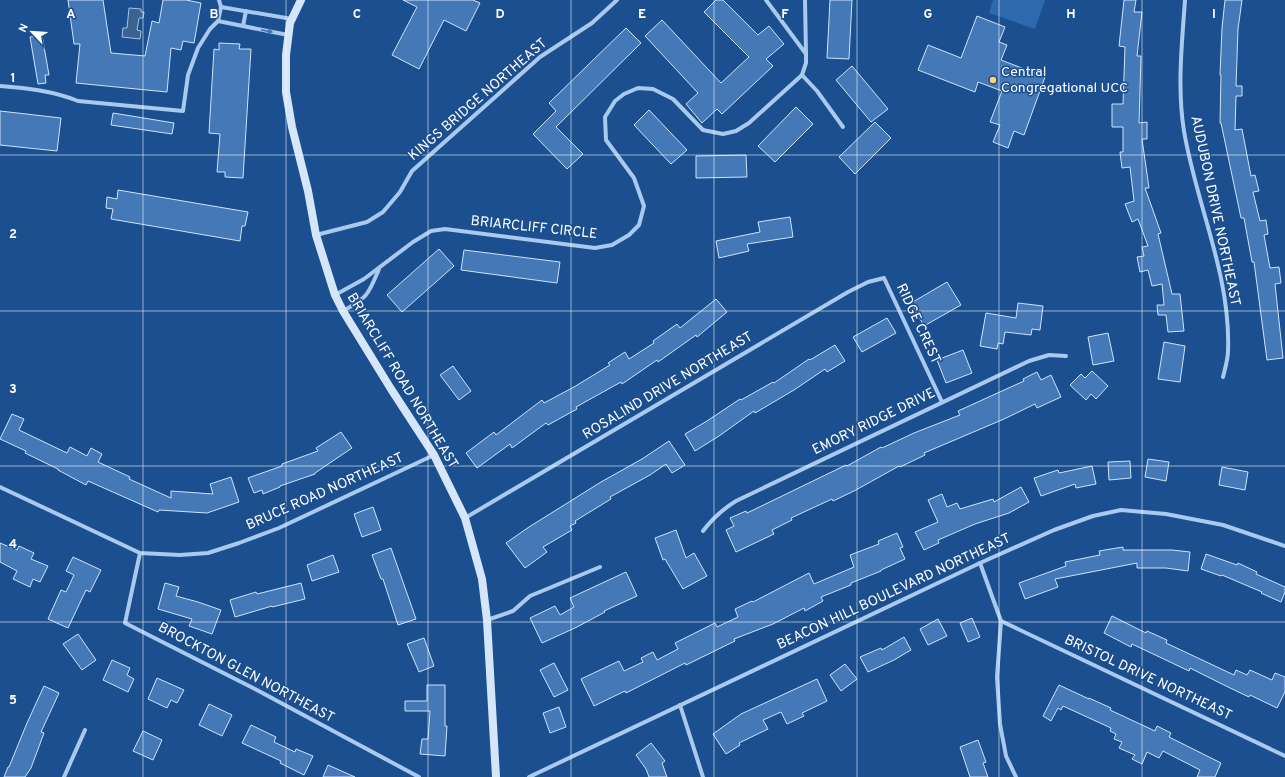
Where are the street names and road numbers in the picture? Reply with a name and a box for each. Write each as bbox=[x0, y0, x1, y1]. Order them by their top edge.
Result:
street label: KINGS BRIDGE NORTHEAST bbox=[405, 35, 551, 165]
street label: AUDUBON DRIVE NORTHEAST bbox=[1186, 114, 1244, 308]
street label: BRIARCLIFF CIRCLE bbox=[470, 213, 598, 243]
street label: RIDGE CREST bbox=[892, 281, 944, 367]
street label: BRIARCLIFF ROAD NORTHEAST bbox=[343, 290, 461, 472]
street label: ROSALIND DRIVE NORTHEAST bbox=[580, 328, 756, 444]
street label: EMORY RIDGE DRIVE bbox=[810, 385, 938, 459]
street label: BRUCE ROAD NORTHEAST bbox=[244, 450, 406, 534]
street label: BEACON HILL BOULEVARD NORTHEAST bbox=[774, 530, 1014, 654]
street label: BROCKTON GLEN NORTHEAST bbox=[155, 619, 337, 727]
street label: BRISTOL DRIVE NORTHEAST bbox=[1061, 632, 1235, 724]

